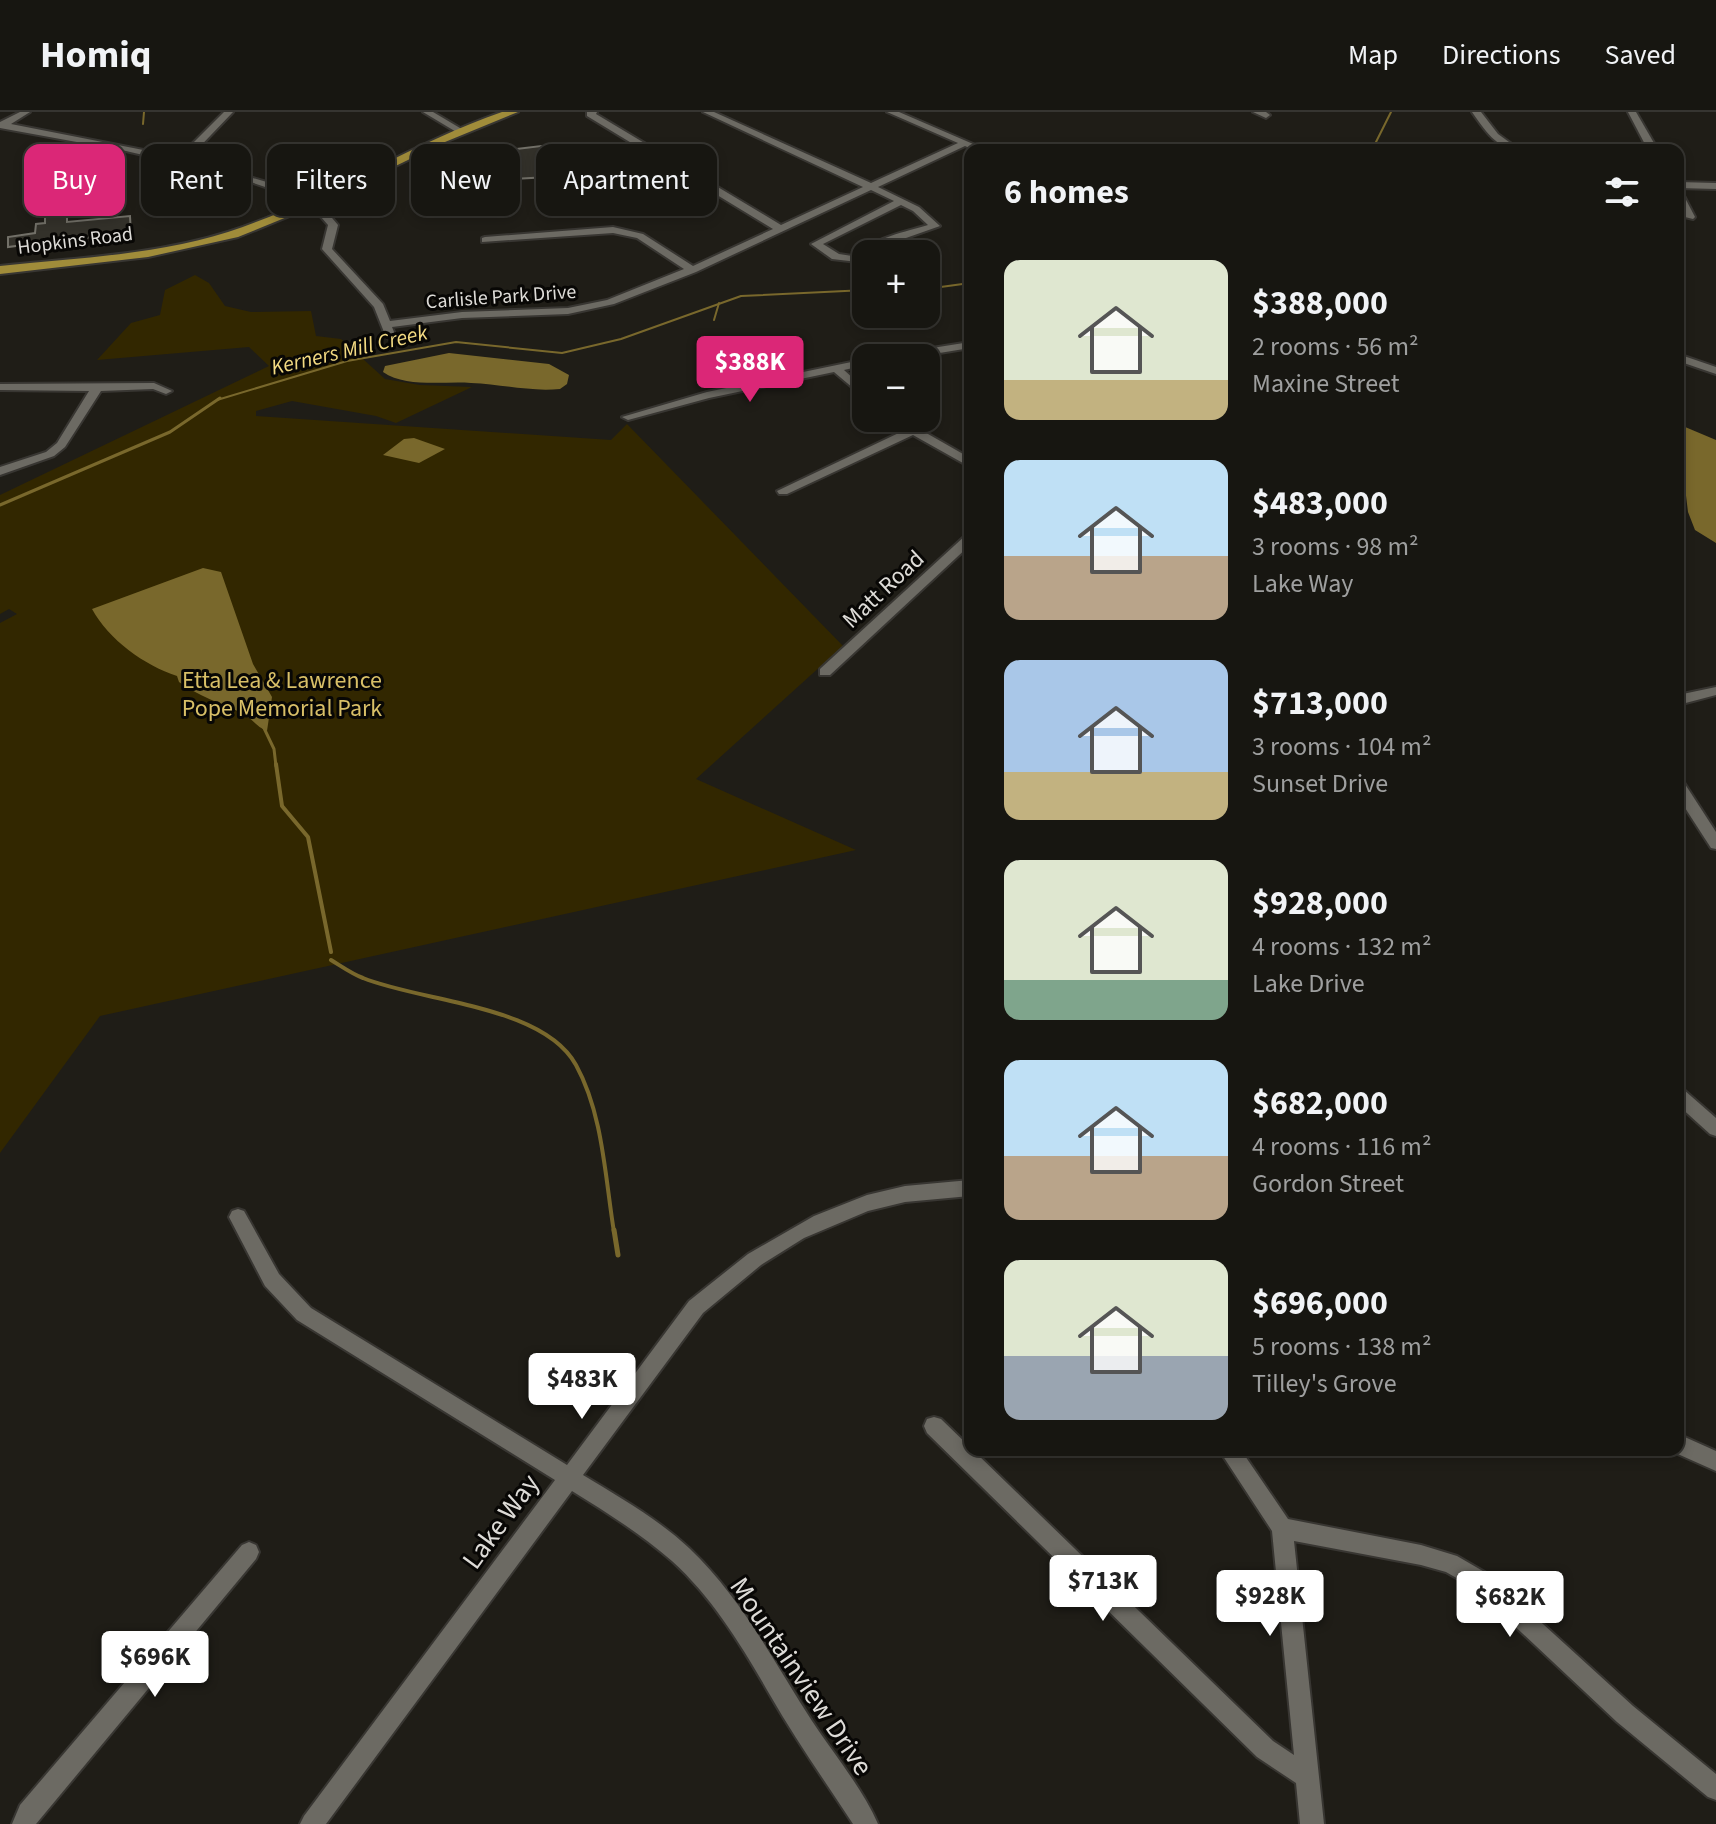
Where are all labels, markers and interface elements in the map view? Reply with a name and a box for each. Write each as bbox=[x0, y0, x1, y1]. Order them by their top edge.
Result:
text: Homiq bbox=[40, 28, 152, 82]
text: Map bbox=[1348, 35, 1398, 75]
text: Directions bbox=[1442, 35, 1561, 75]
text: Saved bbox=[1605, 35, 1676, 75]
chip: Buy bbox=[24, 144, 125, 216]
chip: Rent bbox=[141, 144, 251, 216]
chip: Filters bbox=[267, 144, 395, 216]
chip: New bbox=[411, 144, 520, 216]
chip: Apartment bbox=[536, 144, 717, 216]
text: 6 homes bbox=[1004, 168, 1129, 217]
icon: filters bbox=[1600, 170, 1644, 214]
street label: Hopkins Road bbox=[16, 220, 134, 262]
map controls bbox=[852, 240, 940, 432]
button: + bbox=[852, 240, 940, 328]
street label: Carlisle Park Drive bbox=[425, 278, 577, 316]
text: $388,000 bbox=[1252, 279, 1388, 328]
icon: home bbox=[1068, 292, 1164, 388]
water label: Kerners Mill Creek bbox=[268, 316, 431, 384]
text: 2 rooms · 56 m² bbox=[1252, 328, 1419, 365]
pin: $388K bbox=[694, 336, 806, 404]
text: $388K bbox=[715, 343, 785, 380]
button: − bbox=[852, 344, 940, 432]
text: Maxine Street bbox=[1252, 365, 1399, 402]
text: $483,000 bbox=[1252, 479, 1388, 528]
icon: home bbox=[1068, 492, 1164, 588]
text: 3 rooms · 98 m² bbox=[1252, 528, 1419, 565]
street label: Matt Road bbox=[834, 542, 932, 637]
text: Lake Way bbox=[1252, 565, 1354, 602]
park label: Etta Lea & Lawrence Pope Memorial Park bbox=[182, 663, 382, 726]
text: $713,000 bbox=[1252, 679, 1388, 728]
icon: home bbox=[1068, 692, 1164, 788]
text: 3 rooms · 104 m² bbox=[1252, 728, 1431, 765]
text: Sunset Drive bbox=[1252, 765, 1388, 802]
text: $928,000 bbox=[1252, 879, 1388, 928]
icon: home bbox=[1068, 892, 1164, 988]
text: 4 rooms · 132 m² bbox=[1252, 928, 1431, 965]
text: Lake Drive bbox=[1252, 965, 1365, 1002]
text: $682,000 bbox=[1252, 1079, 1388, 1128]
icon: home bbox=[1068, 1092, 1164, 1188]
text: 4 rooms · 116 m² bbox=[1252, 1128, 1431, 1165]
text: Gordon Street bbox=[1252, 1165, 1404, 1202]
text: $696,000 bbox=[1252, 1279, 1388, 1328]
icon: home bbox=[1068, 1292, 1164, 1388]
text: 5 rooms · 138 m² bbox=[1252, 1328, 1431, 1365]
pin: $483K bbox=[526, 1353, 638, 1421]
text: $483K bbox=[547, 1360, 617, 1397]
text: Tilley's Grove bbox=[1252, 1365, 1397, 1402]
street label: Lake Way bbox=[453, 1466, 549, 1578]
pin: $713K bbox=[1047, 1555, 1159, 1623]
text: $713K bbox=[1068, 1562, 1138, 1599]
street label: Mountainview Drive bbox=[720, 1569, 883, 1784]
pin: $928K bbox=[1214, 1570, 1326, 1638]
pin: $682K bbox=[1454, 1571, 1566, 1639]
text: $928K bbox=[1235, 1577, 1305, 1614]
text: $682K bbox=[1475, 1578, 1545, 1615]
pin: $696K bbox=[99, 1631, 211, 1699]
text: $696K bbox=[120, 1638, 190, 1675]

